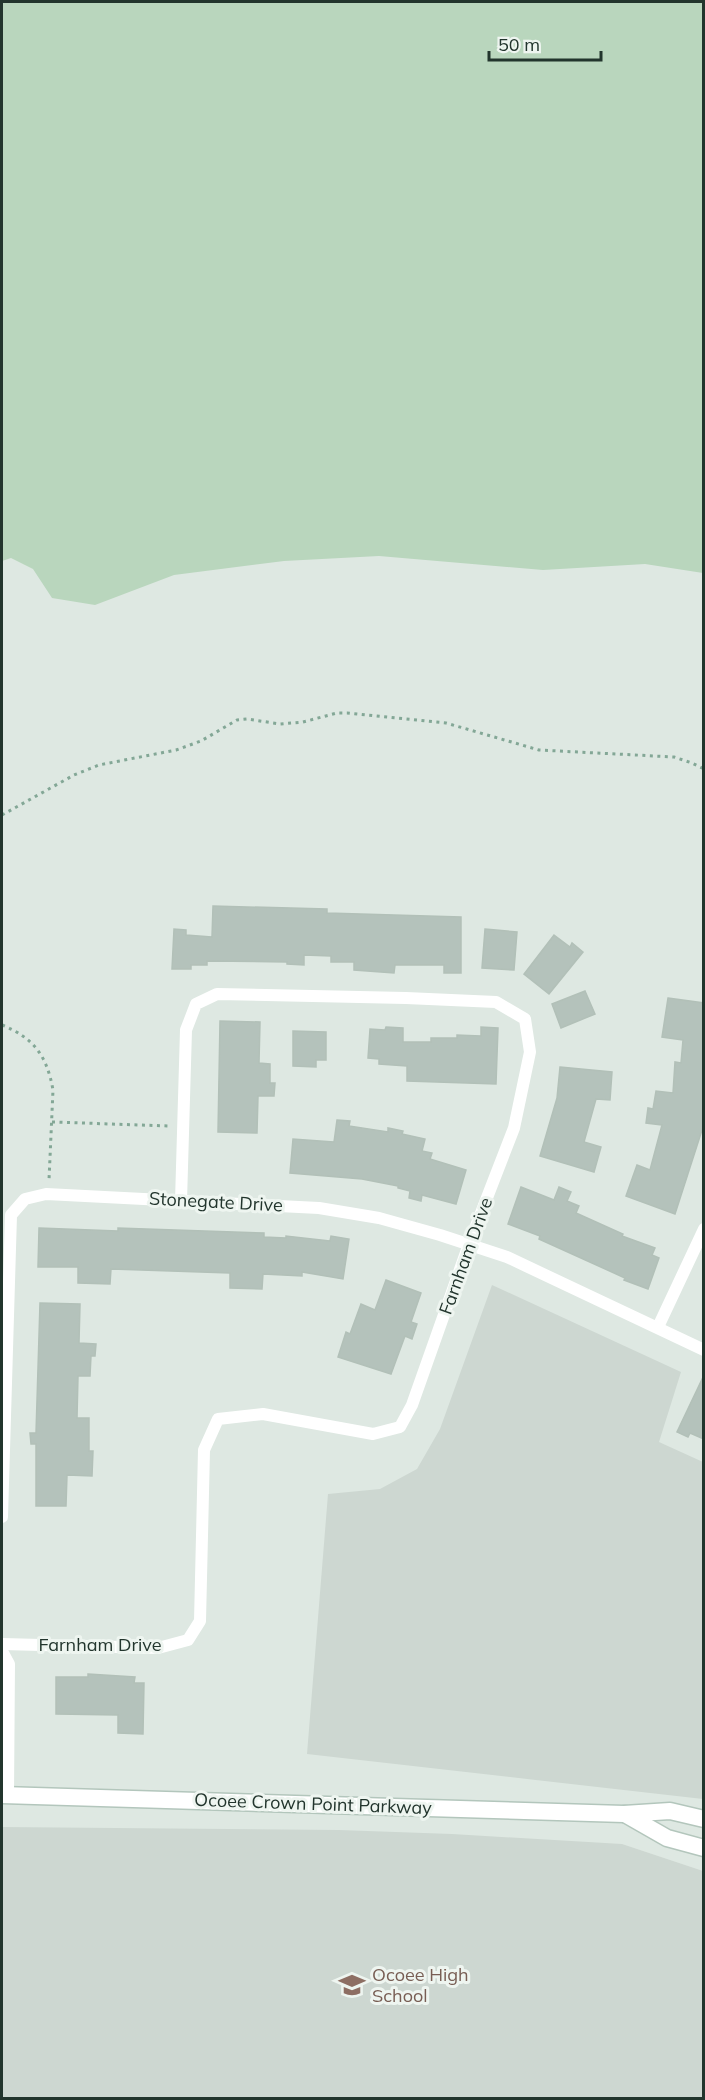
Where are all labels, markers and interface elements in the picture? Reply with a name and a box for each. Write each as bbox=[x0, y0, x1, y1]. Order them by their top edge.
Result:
scale bar bbox=[489, 24, 602, 62]
text: 50 m bbox=[498, 33, 540, 56]
street label: Stonegate Drive bbox=[149, 1187, 283, 1216]
street label: Farnham Drive bbox=[434, 1194, 497, 1318]
street label: Farnham Drive bbox=[39, 1633, 161, 1656]
street label: Ocoee Crown Point Parkway bbox=[194, 1788, 433, 1819]
place label: Ocoee High School bbox=[372, 1963, 469, 2007]
school or university icon: Ocoee High School bbox=[337, 1970, 367, 2000]

